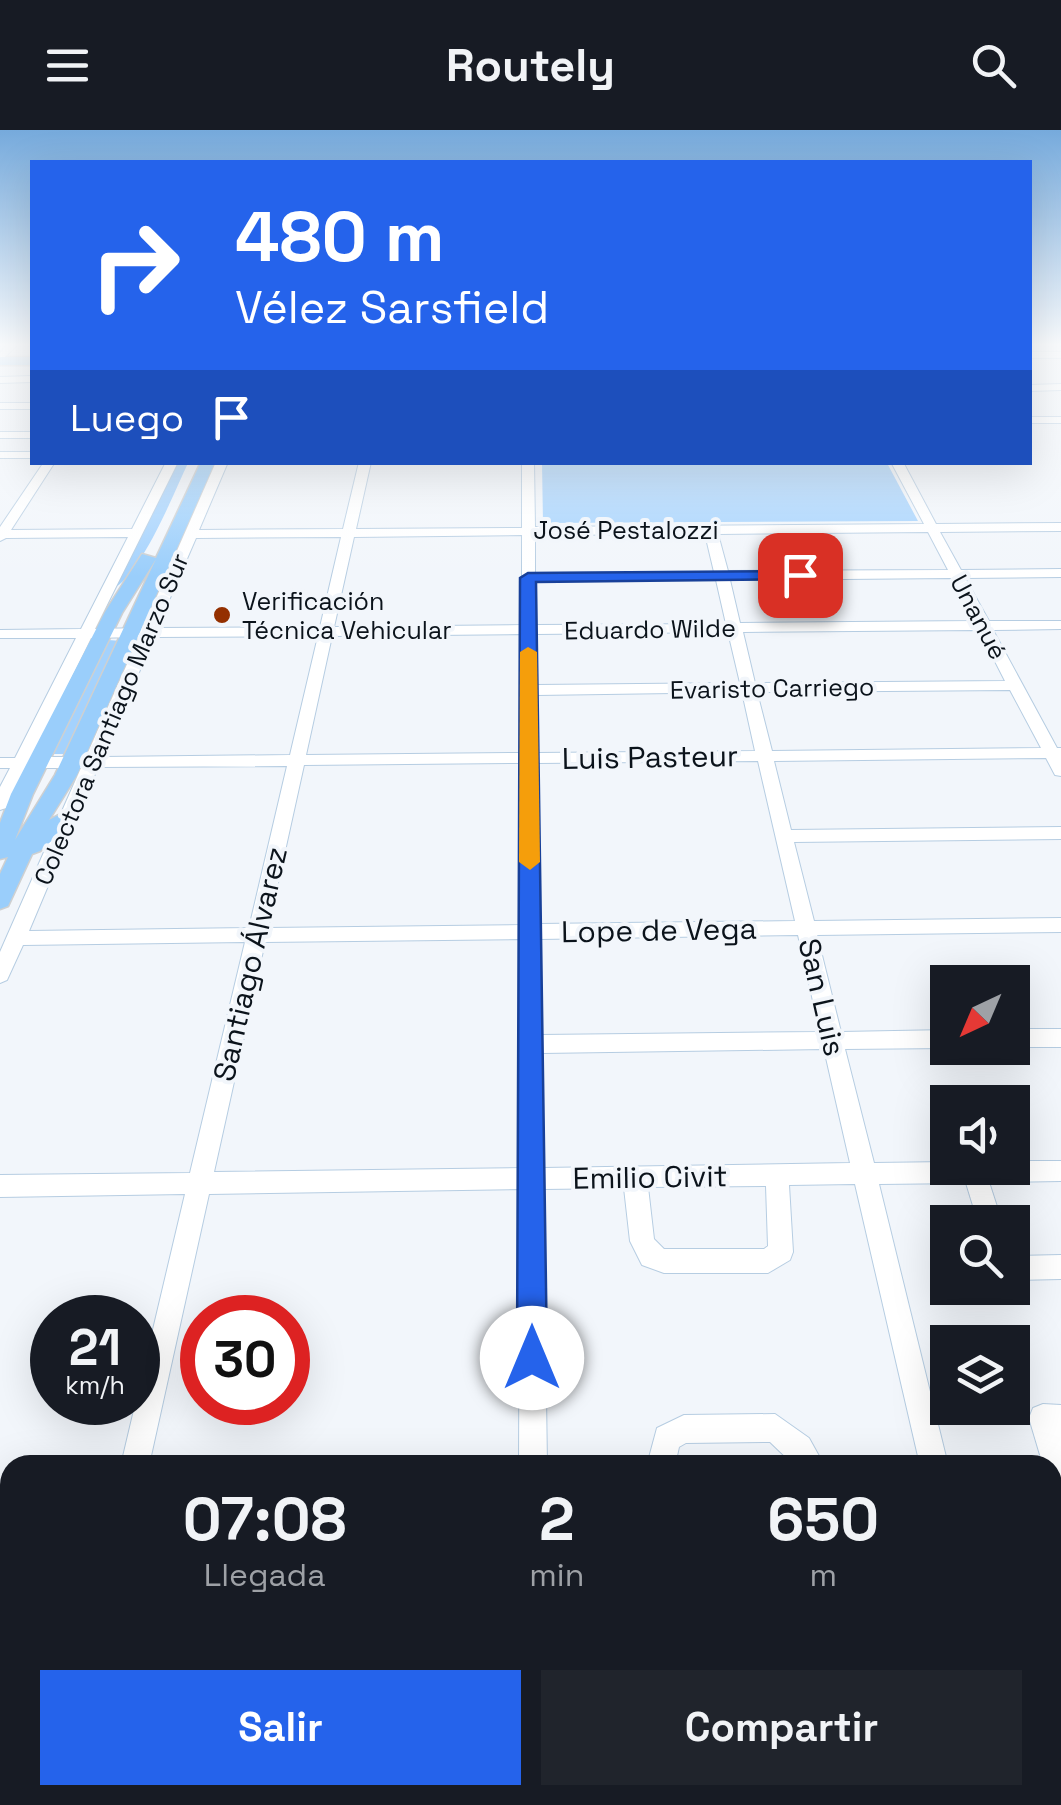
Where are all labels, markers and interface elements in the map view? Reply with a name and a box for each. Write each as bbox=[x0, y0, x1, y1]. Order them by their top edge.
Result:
text: Routely bbox=[446, 37, 615, 94]
icon: menu bbox=[40, 38, 95, 93]
icon: search bbox=[966, 38, 1021, 93]
text: 480 m bbox=[235, 192, 444, 281]
icon: right bbox=[70, 200, 200, 330]
text: Vélez Sarsfield bbox=[235, 279, 549, 336]
icon: arrive bbox=[204, 390, 259, 445]
text: Luego bbox=[70, 394, 184, 442]
street label: José Pestalozzi bbox=[533, 514, 719, 546]
pin bbox=[758, 533, 843, 618]
street label: Colectora Santiago Marzo Sur bbox=[26, 548, 196, 890]
icon: arrive bbox=[773, 548, 828, 603]
street label: Unanué bbox=[943, 569, 1015, 665]
place label: Verificación Técnica Vehicular bbox=[242, 585, 452, 646]
marker: Verificación Técnica Vehicular bbox=[211, 604, 233, 626]
street label: Eduardo Wilde bbox=[564, 612, 736, 646]
street label: Evaristo Carriego bbox=[669, 670, 875, 706]
street label: Luis Pasteur bbox=[561, 736, 739, 778]
street label: Santiago Álvarez bbox=[204, 843, 296, 1085]
street label: Lope de Vega bbox=[561, 909, 757, 951]
street label: San Luis bbox=[790, 934, 854, 1060]
north arrow bbox=[930, 965, 1030, 1065]
map controls bbox=[930, 965, 1030, 1425]
button: sound bbox=[930, 1085, 1030, 1185]
street label: Emilio Civit bbox=[572, 1156, 728, 1198]
button: search bbox=[930, 1205, 1030, 1305]
speed limit sign: 30 bbox=[180, 1295, 310, 1425]
position arrow bbox=[480, 1306, 584, 1410]
text: 21 bbox=[69, 1316, 121, 1380]
button: layers bbox=[930, 1325, 1030, 1425]
text: km/h bbox=[65, 1369, 125, 1401]
text: 07:08 bbox=[183, 1481, 347, 1558]
text: 2 bbox=[539, 1481, 575, 1558]
text: 650 bbox=[767, 1481, 879, 1558]
text: Llegada bbox=[204, 1555, 326, 1595]
text: min bbox=[529, 1555, 584, 1595]
text: m bbox=[809, 1555, 837, 1595]
button: Salir bbox=[40, 1670, 521, 1785]
button: Compartir bbox=[541, 1670, 1022, 1785]

